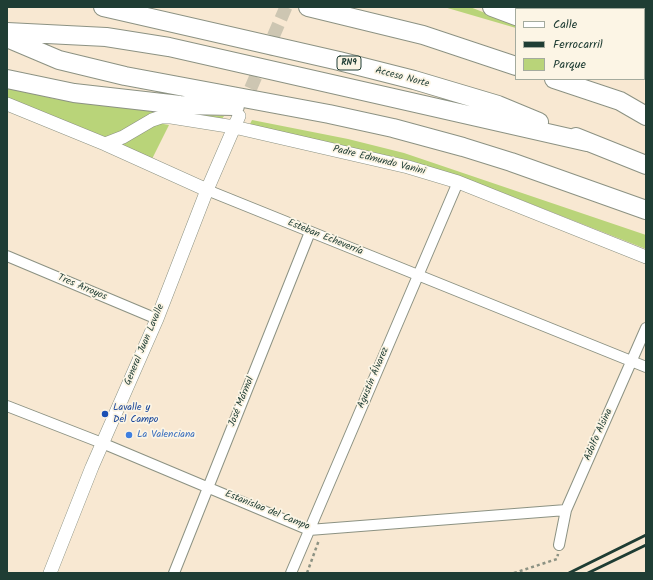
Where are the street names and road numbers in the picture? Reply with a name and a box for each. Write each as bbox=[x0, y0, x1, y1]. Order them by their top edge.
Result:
road number: RN9 bbox=[337, 56, 361, 70]
street label: Acceso Norte bbox=[374, 65, 430, 91]
street label: Padre Edmundo Vanini bbox=[332, 144, 426, 178]
street label: Esteban Echeverría bbox=[286, 217, 364, 259]
street label: Tres Arroyos bbox=[56, 272, 108, 304]
street label: General Juan Lavalle bbox=[123, 303, 167, 387]
street label: Agustín Álvarez bbox=[356, 346, 392, 410]
street label: José Mármol bbox=[227, 375, 257, 429]
street label: Adolfo Alsina bbox=[582, 407, 616, 463]
street label: Estanislao del Campo bbox=[223, 489, 311, 533]

